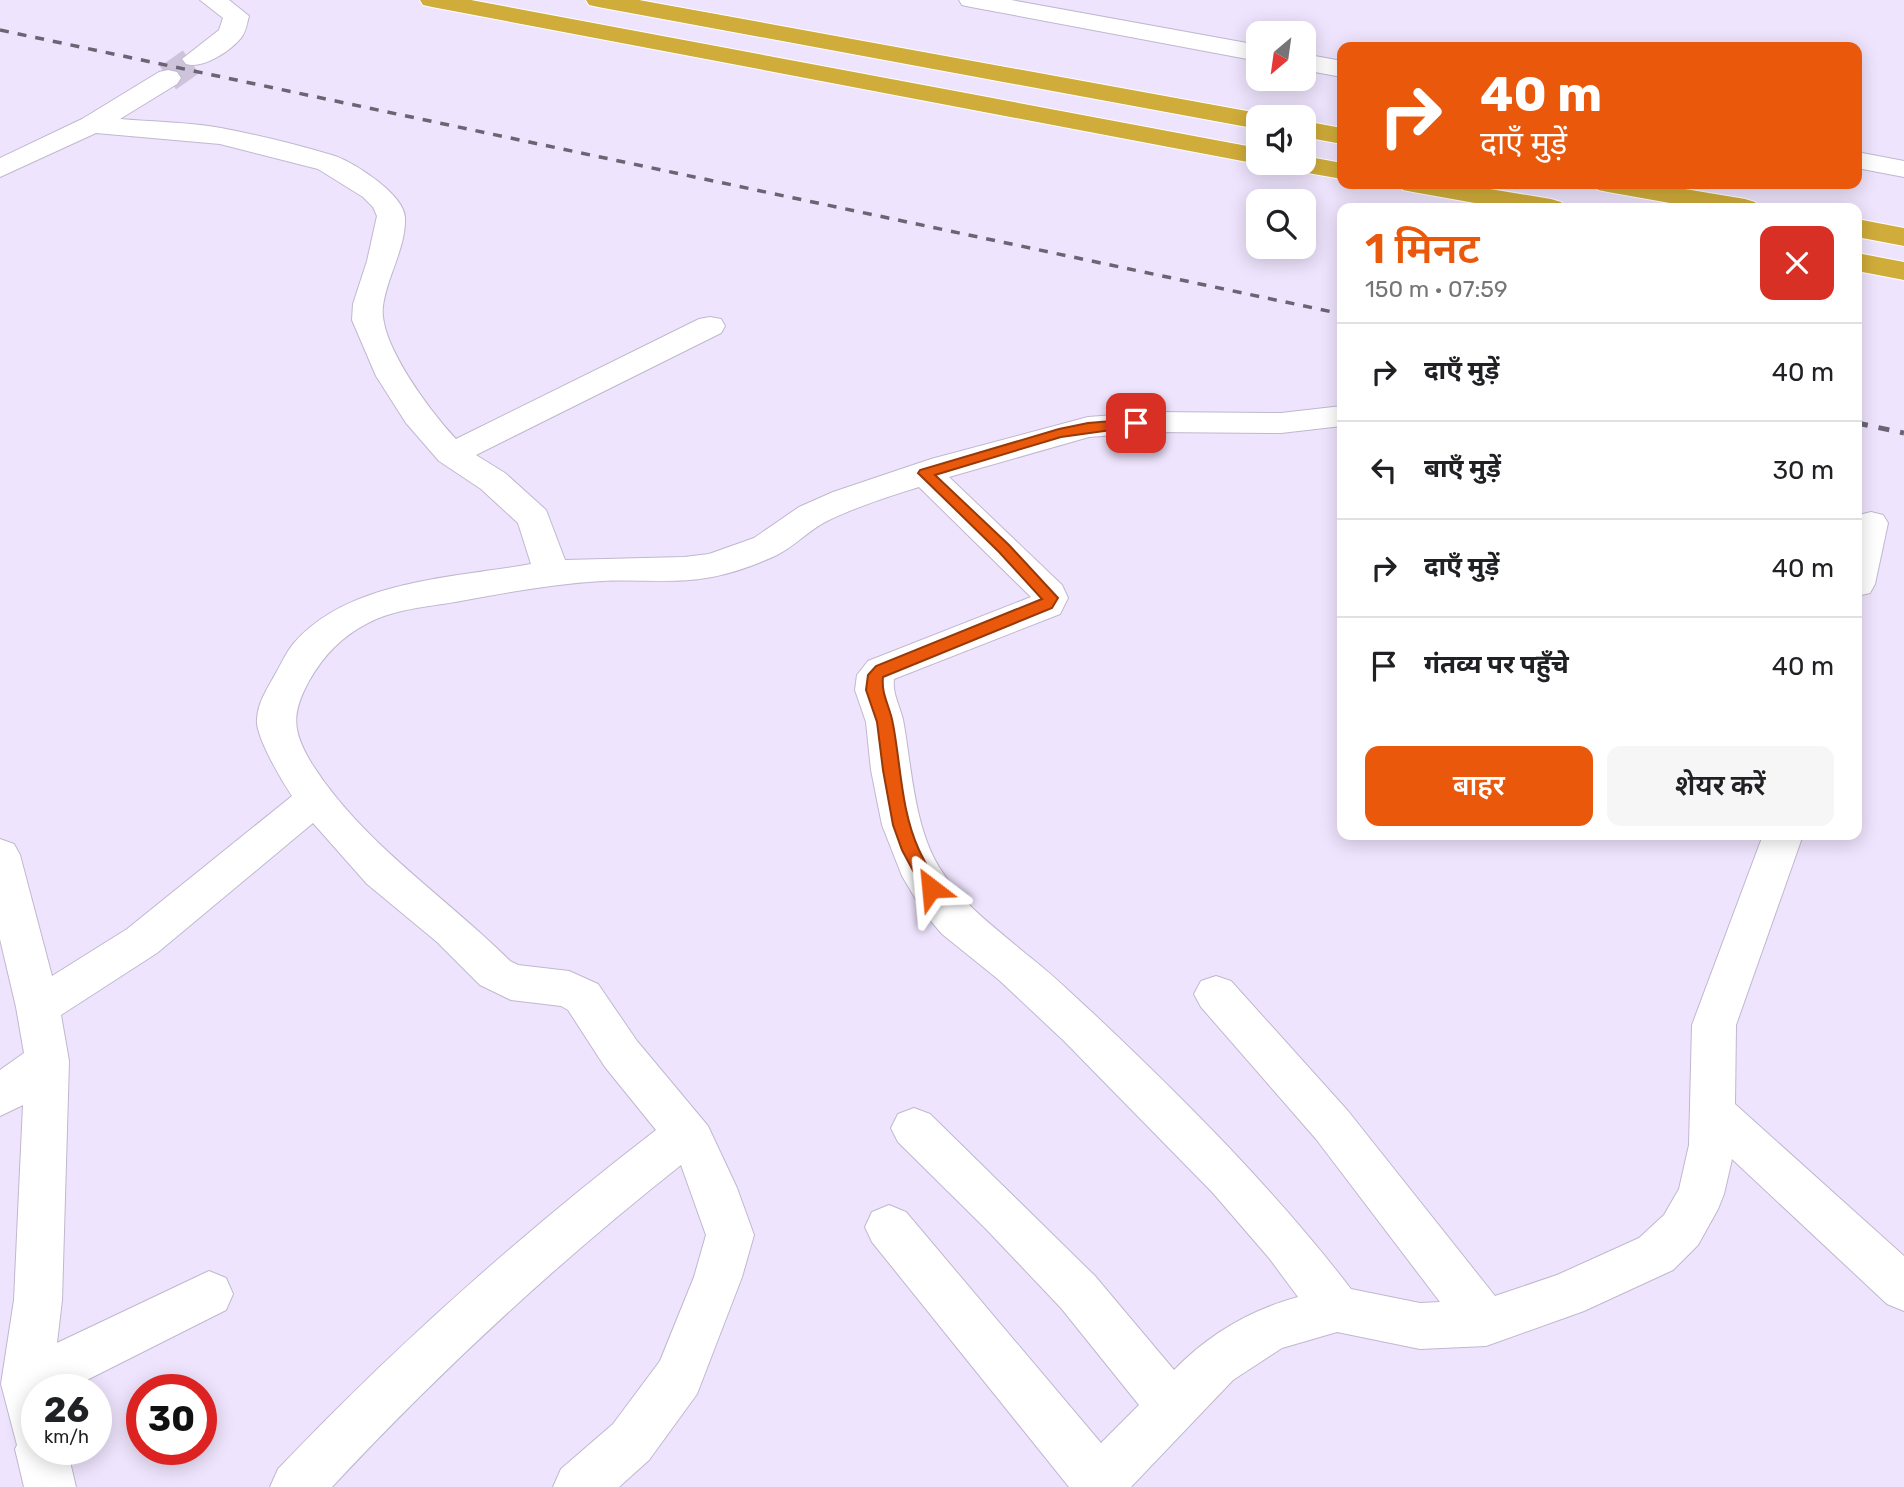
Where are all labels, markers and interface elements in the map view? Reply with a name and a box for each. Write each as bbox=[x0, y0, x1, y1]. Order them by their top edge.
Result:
north arrow bbox=[1246, 21, 1316, 91]
map controls bbox=[1246, 21, 1316, 259]
text: 40 m bbox=[1480, 65, 1602, 123]
icon: right bbox=[1365, 70, 1456, 161]
button: sound bbox=[1246, 105, 1316, 175]
text: दाएँ मुड़ें bbox=[1480, 124, 1567, 162]
button: search bbox=[1246, 189, 1316, 259]
text: 1 मिनट bbox=[1365, 224, 1480, 274]
button: close bbox=[1760, 226, 1834, 300]
text: 150 m · 07:59 bbox=[1365, 275, 1508, 303]
icon: right bbox=[1365, 353, 1403, 391]
text: दाएँ मुड़ें bbox=[1424, 355, 1499, 386]
text: 40 m bbox=[1772, 357, 1834, 388]
pin bbox=[1106, 393, 1166, 453]
icon: arrive bbox=[1117, 404, 1155, 442]
icon: left bbox=[1365, 451, 1403, 489]
text: बाएँ मुड़ें bbox=[1424, 453, 1501, 484]
text: 30 m bbox=[1772, 455, 1834, 486]
icon: right bbox=[1365, 549, 1403, 587]
text: दाएँ मुड़ें bbox=[1424, 551, 1499, 582]
text: 40 m bbox=[1772, 553, 1834, 584]
icon: arrive bbox=[1365, 647, 1403, 685]
text: गंतव्य पर पहुँचे bbox=[1424, 649, 1569, 680]
text: 40 m bbox=[1772, 651, 1834, 682]
button: बाहर bbox=[1365, 746, 1593, 826]
button: शेयर करें bbox=[1607, 746, 1834, 826]
position arrow bbox=[894, 851, 968, 925]
speed limit sign: 30 bbox=[126, 1374, 217, 1465]
text: 26 bbox=[44, 1389, 89, 1431]
text: km/h bbox=[44, 1426, 89, 1448]

